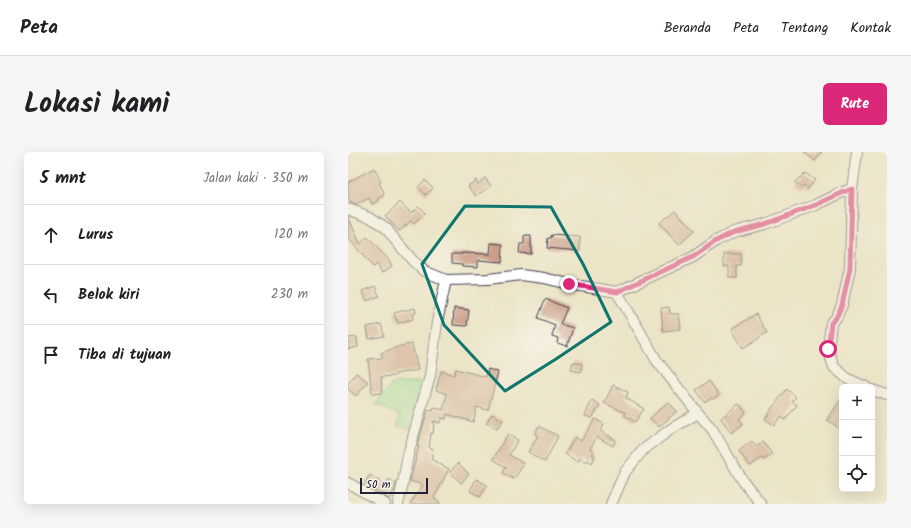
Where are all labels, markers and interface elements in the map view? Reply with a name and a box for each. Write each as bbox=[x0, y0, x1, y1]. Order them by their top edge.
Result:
text: Peta bbox=[20, 13, 58, 43]
text: Beranda bbox=[664, 17, 711, 39]
text: Peta bbox=[733, 17, 759, 39]
text: Tentang bbox=[781, 17, 828, 39]
text: Kontak bbox=[850, 17, 891, 39]
text: Lokasi kami bbox=[24, 82, 170, 127]
button: Rute bbox=[823, 83, 887, 125]
text: 5 mnt bbox=[40, 165, 86, 192]
text: Jalan kaki · 350 m bbox=[203, 168, 308, 189]
text: Lurus bbox=[78, 223, 113, 247]
icon: ahead bbox=[40, 224, 62, 246]
text: 120 m bbox=[274, 224, 308, 245]
route end bbox=[560, 275, 578, 293]
text: Belok kiri bbox=[78, 283, 139, 307]
icon: left bbox=[40, 284, 62, 306]
text: 230 m bbox=[271, 284, 308, 305]
route start bbox=[819, 340, 837, 358]
text: Tiba di tujuan bbox=[78, 343, 171, 367]
icon: arrive bbox=[40, 344, 62, 366]
map controls bbox=[839, 384, 875, 492]
button: + bbox=[839, 384, 875, 420]
button: − bbox=[839, 420, 875, 456]
button: locate bbox=[839, 456, 875, 492]
scale bar bbox=[360, 476, 428, 495]
text: 50 m bbox=[366, 476, 391, 494]

